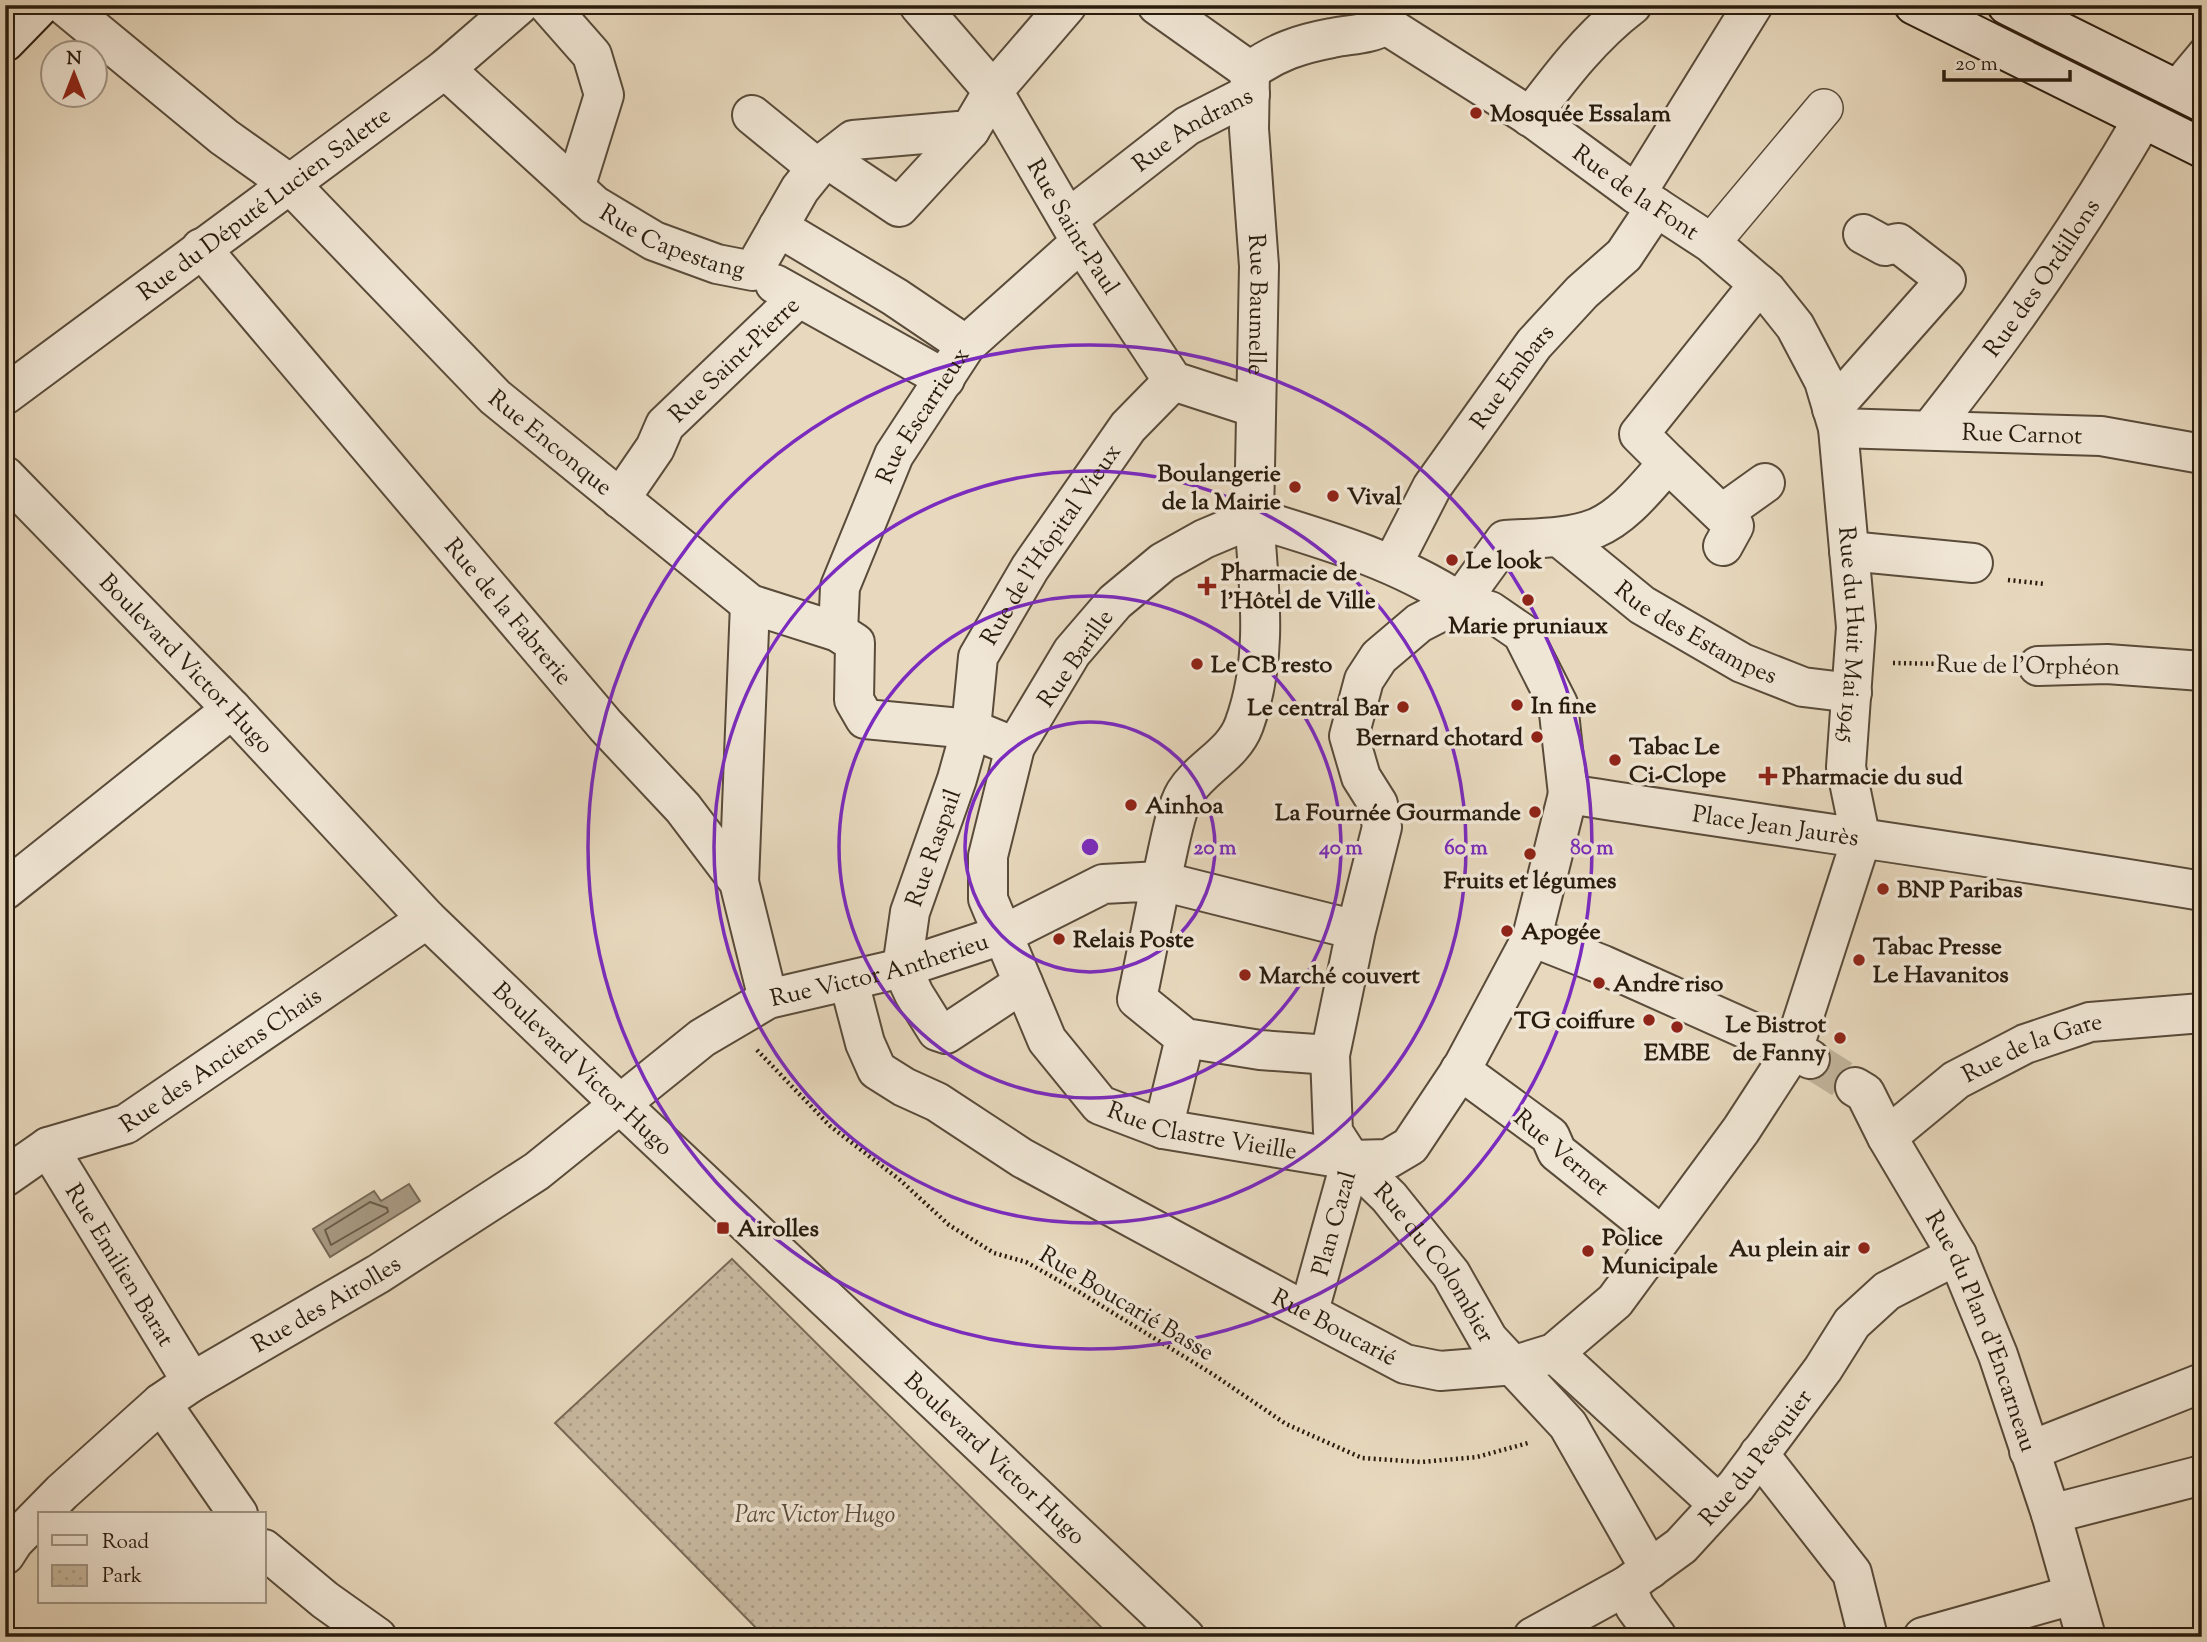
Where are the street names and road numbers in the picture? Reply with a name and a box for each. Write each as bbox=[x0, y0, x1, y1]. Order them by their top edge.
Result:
street label: Rue Andrans bbox=[1126, 80, 1259, 181]
street label: Rue du Député Lucien Salette bbox=[131, 100, 399, 310]
street label: Rue de la Font bbox=[1564, 138, 1705, 250]
street label: Rue Saint-Paul bbox=[1017, 153, 1127, 302]
street label: Rue des Ordillons bbox=[1977, 193, 2110, 365]
street label: Rue Capestang bbox=[592, 197, 748, 288]
street label: Rue Baumelle bbox=[1238, 233, 1274, 376]
street label: Rue Saint-Pierre bbox=[662, 290, 808, 432]
street label: Rue Embars bbox=[1463, 317, 1563, 437]
street label: Rue Escarrieux bbox=[869, 341, 979, 489]
street label: Rue Enconque bbox=[480, 383, 619, 505]
street label: Rue Carnot bbox=[1961, 417, 2083, 454]
street label: Rue de l'Hôpital Vieux bbox=[973, 438, 1130, 652]
street label: Rue du Huit Mai 1945 bbox=[1828, 525, 1871, 744]
street label: Rue de la Fabrerie bbox=[435, 532, 579, 693]
street label: Boulevard Victor Hugo bbox=[90, 567, 280, 762]
street label: Rue des Estampes bbox=[1606, 574, 1781, 694]
street label: Rue Barille bbox=[1030, 603, 1123, 715]
street label: Rue de l'Orphéon bbox=[1936, 648, 2120, 686]
street label: Rue Raspail bbox=[898, 785, 971, 912]
street label: Place Jean Jaurès bbox=[1690, 798, 1861, 857]
street label: Rue Victor Antherieu bbox=[767, 925, 994, 1017]
street label: Boulevard Victor Hugo bbox=[484, 975, 680, 1165]
street label: Rue des Anciens Chais bbox=[114, 980, 329, 1142]
street label: Rue de la Gare bbox=[1957, 1006, 2103, 1093]
street label: Rue Clastre Vieille bbox=[1102, 1094, 1299, 1170]
street label: Rue Vernet bbox=[1505, 1102, 1616, 1205]
street label: Plan Cazal bbox=[1305, 1167, 1366, 1280]
street label: Rue du Colombier bbox=[1365, 1176, 1502, 1350]
street label: Rue Emilien Barat bbox=[55, 1178, 181, 1354]
street label: Rue du Plan d'Encarneau bbox=[1916, 1205, 2044, 1457]
street label: Rue Boucarié Basse bbox=[1032, 1239, 1220, 1370]
street label: Rue des Airolles bbox=[246, 1248, 408, 1363]
street label: Rue Boucarié bbox=[1265, 1281, 1402, 1376]
street label: Boulevard Victor Hugo bbox=[895, 1365, 1092, 1554]
street label: Rue du Pesquier bbox=[1692, 1383, 1821, 1535]

